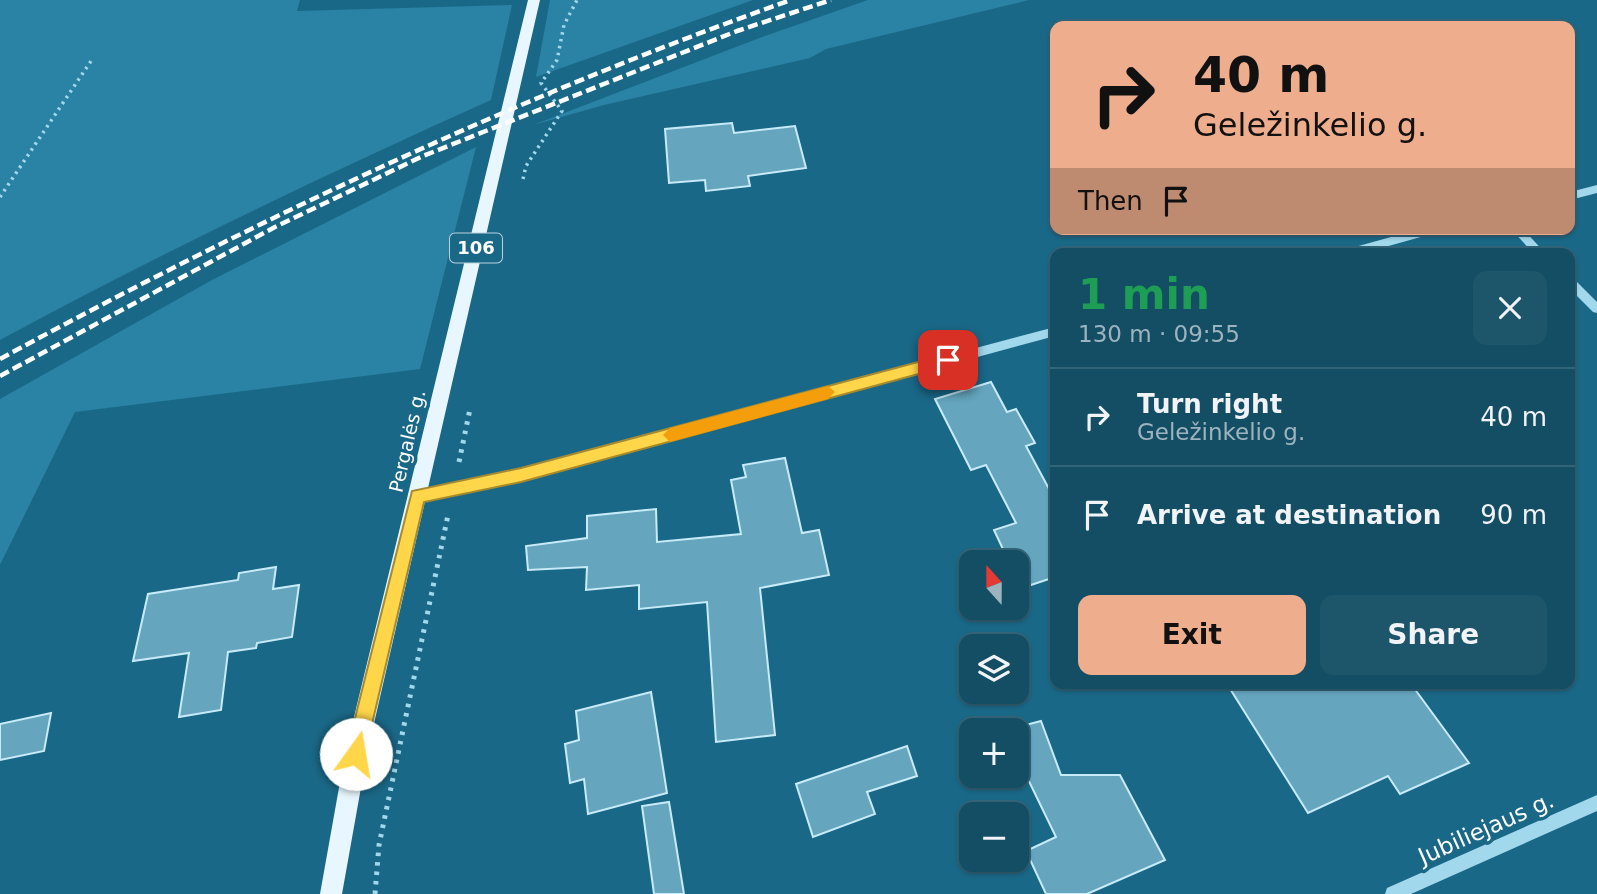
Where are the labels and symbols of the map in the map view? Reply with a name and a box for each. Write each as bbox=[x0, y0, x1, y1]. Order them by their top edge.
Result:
road number: 106 bbox=[450, 234, 502, 262]
pin bbox=[918, 330, 978, 390]
street label: Pergalės g. bbox=[385, 388, 429, 494]
north arrow bbox=[959, 550, 1029, 620]
position arrow bbox=[319, 717, 393, 791]
street label: Jubiliejaus g. bbox=[1412, 787, 1558, 870]

